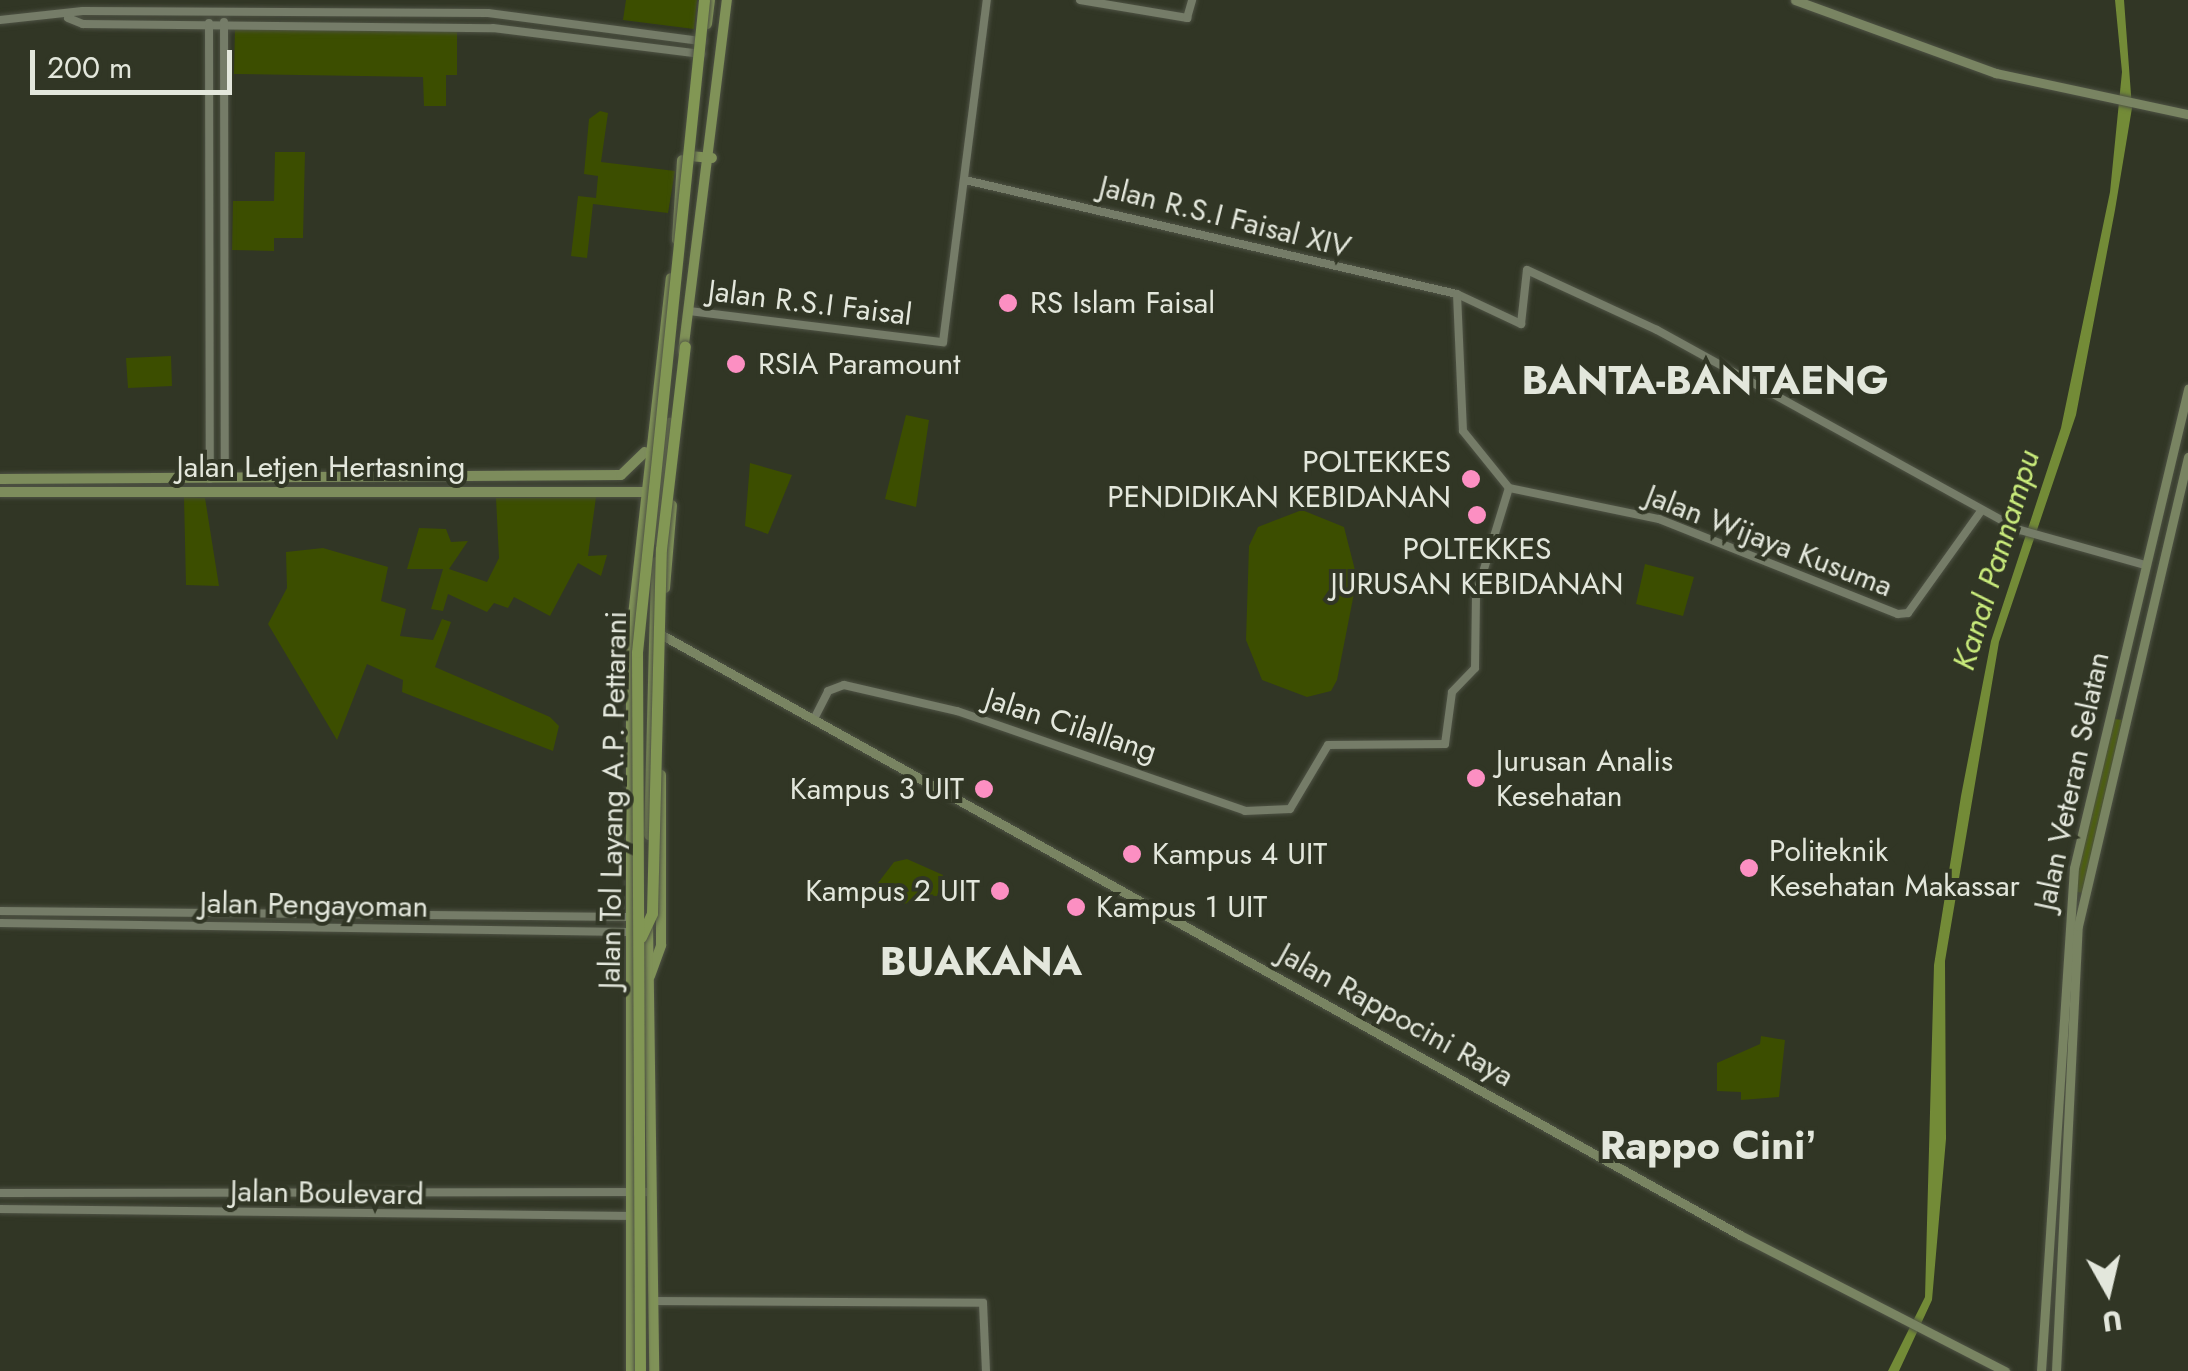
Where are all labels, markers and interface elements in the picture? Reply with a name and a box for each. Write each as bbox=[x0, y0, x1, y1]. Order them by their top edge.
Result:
scale bar bbox=[35, 30, 238, 92]
text: 200 m bbox=[47, 46, 132, 89]
street label: Jalan R.S.I Faisal XIV bbox=[1096, 168, 1354, 266]
street label: Jalan R.S.I Faisal bbox=[706, 273, 914, 333]
place label: RS Islam Faisal bbox=[1030, 285, 1215, 321]
marker: RS Islam Faisal bbox=[995, 290, 1021, 316]
place label: RSIA Paramount bbox=[758, 346, 961, 382]
marker: RSIA Paramount bbox=[723, 351, 749, 377]
district label: BANTA-BANTAENG bbox=[1504, 356, 1906, 404]
place label: POLTEKKES PENDIDIKAN KEBIDANAN bbox=[1107, 444, 1451, 514]
water label: Kanal Pannampu bbox=[1944, 445, 2048, 675]
street label: Jalan Letjen Hertasning bbox=[177, 449, 465, 485]
marker: POLTEKKES PENDIDIKAN KEBIDANAN bbox=[1460, 468, 1482, 490]
street label: Jalan Wijaya Kusuma bbox=[1641, 477, 1897, 605]
marker: POLTEKKES JURUSAN KEBIDANAN bbox=[1466, 504, 1488, 526]
place label: POLTEKKES JURUSAN KEBIDANAN bbox=[1330, 531, 1624, 602]
street label: Jalan Tol Layang A.P. Pettarani bbox=[592, 611, 634, 989]
street label: Jalan Veteran Selatan bbox=[2027, 648, 2117, 914]
street label: Jalan Cilallang bbox=[981, 680, 1161, 770]
place label: Jurusan Analis Kesehatan bbox=[1496, 743, 1673, 814]
marker: Jurusan Analis Kesehatan bbox=[1465, 767, 1487, 789]
place label: Kampus 3 UIT bbox=[790, 771, 964, 807]
marker: Kampus 3 UIT bbox=[973, 778, 995, 800]
place label: Politeknik Kesehatan Makassar bbox=[1769, 833, 2020, 904]
place label: Kampus 4 UIT bbox=[1152, 836, 1327, 872]
marker: Kampus 4 UIT bbox=[1121, 843, 1143, 865]
marker: Politeknik Kesehatan Makassar bbox=[1738, 857, 1760, 879]
place label: Kampus 2 UIT bbox=[805, 873, 980, 909]
marker: Kampus 2 UIT bbox=[989, 880, 1011, 902]
street label: Jalan Pengayoman bbox=[199, 885, 429, 925]
place label: Kampus 1 UIT bbox=[1096, 889, 1267, 925]
marker: Kampus 1 UIT bbox=[1065, 896, 1087, 918]
street label: Jalan Rappocini Raya bbox=[1272, 936, 1520, 1094]
district label: BUAKANA bbox=[871, 937, 1091, 985]
district label: Rappo Ciniʼ bbox=[1600, 1121, 1816, 1169]
street label: Jalan Boulevard bbox=[230, 1173, 424, 1213]
north arrow bbox=[2058, 1241, 2158, 1341]
text: U bbox=[2100, 1300, 2125, 1343]

